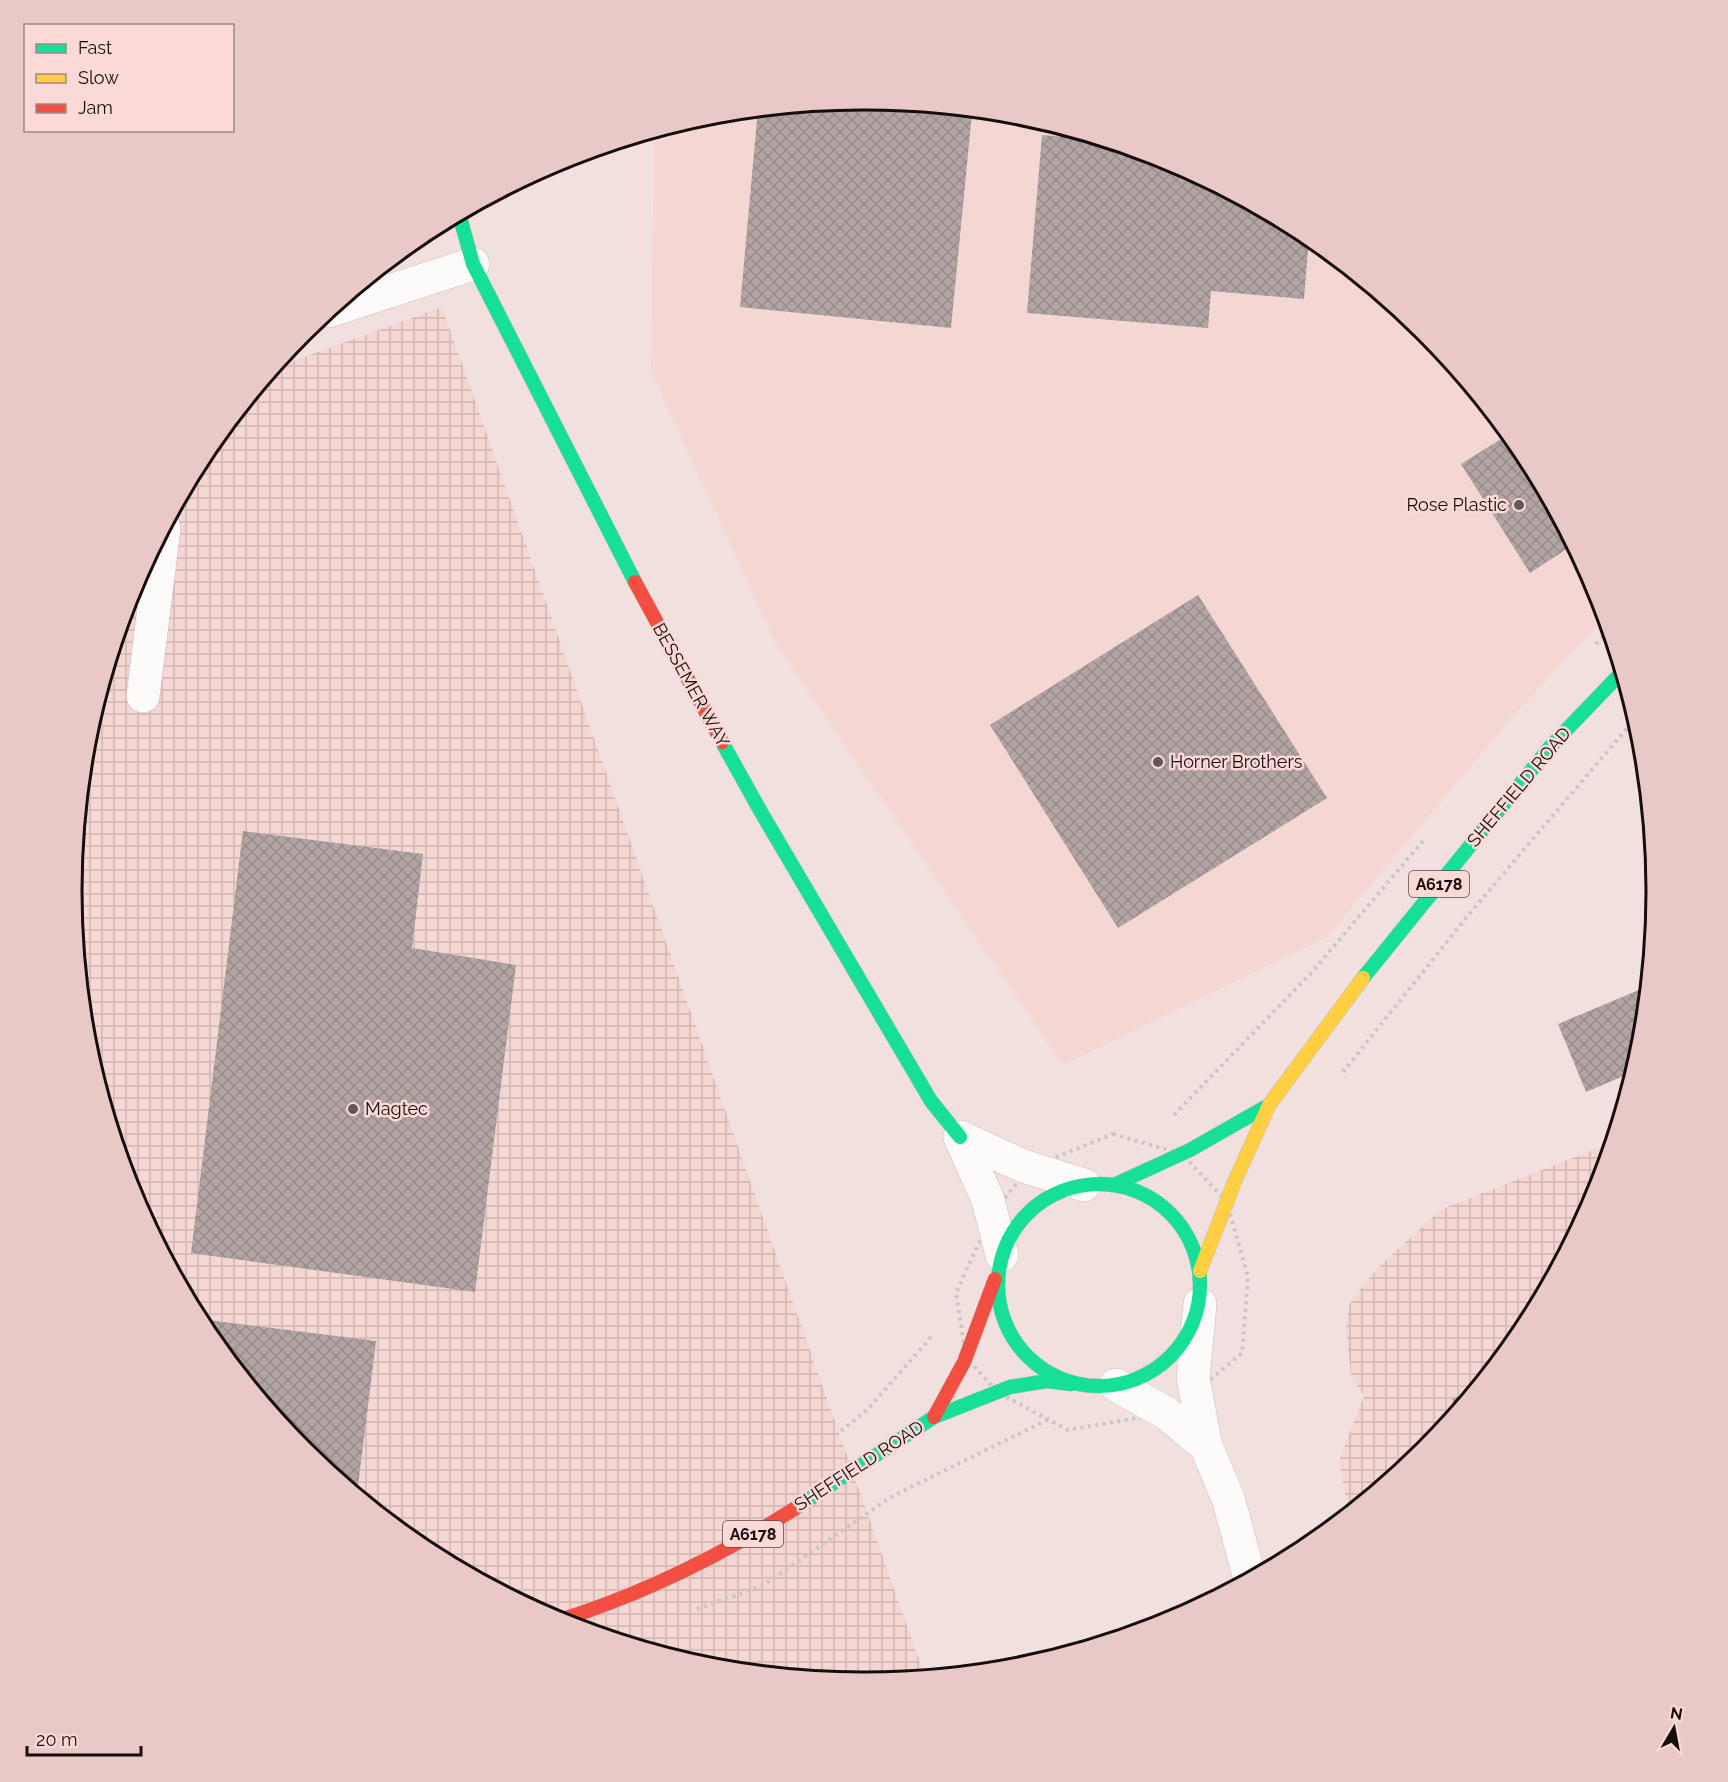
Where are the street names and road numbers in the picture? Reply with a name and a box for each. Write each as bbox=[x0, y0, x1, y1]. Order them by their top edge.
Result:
street label: BESSEMER WAY bbox=[649, 619, 734, 751]
street label: SHEFFIELD ROAD bbox=[1462, 723, 1575, 851]
road number: A6178 bbox=[1409, 871, 1469, 897]
street label: SHEFFIELD ROAD bbox=[790, 1416, 927, 1515]
road number: A6178 bbox=[723, 1521, 783, 1547]

